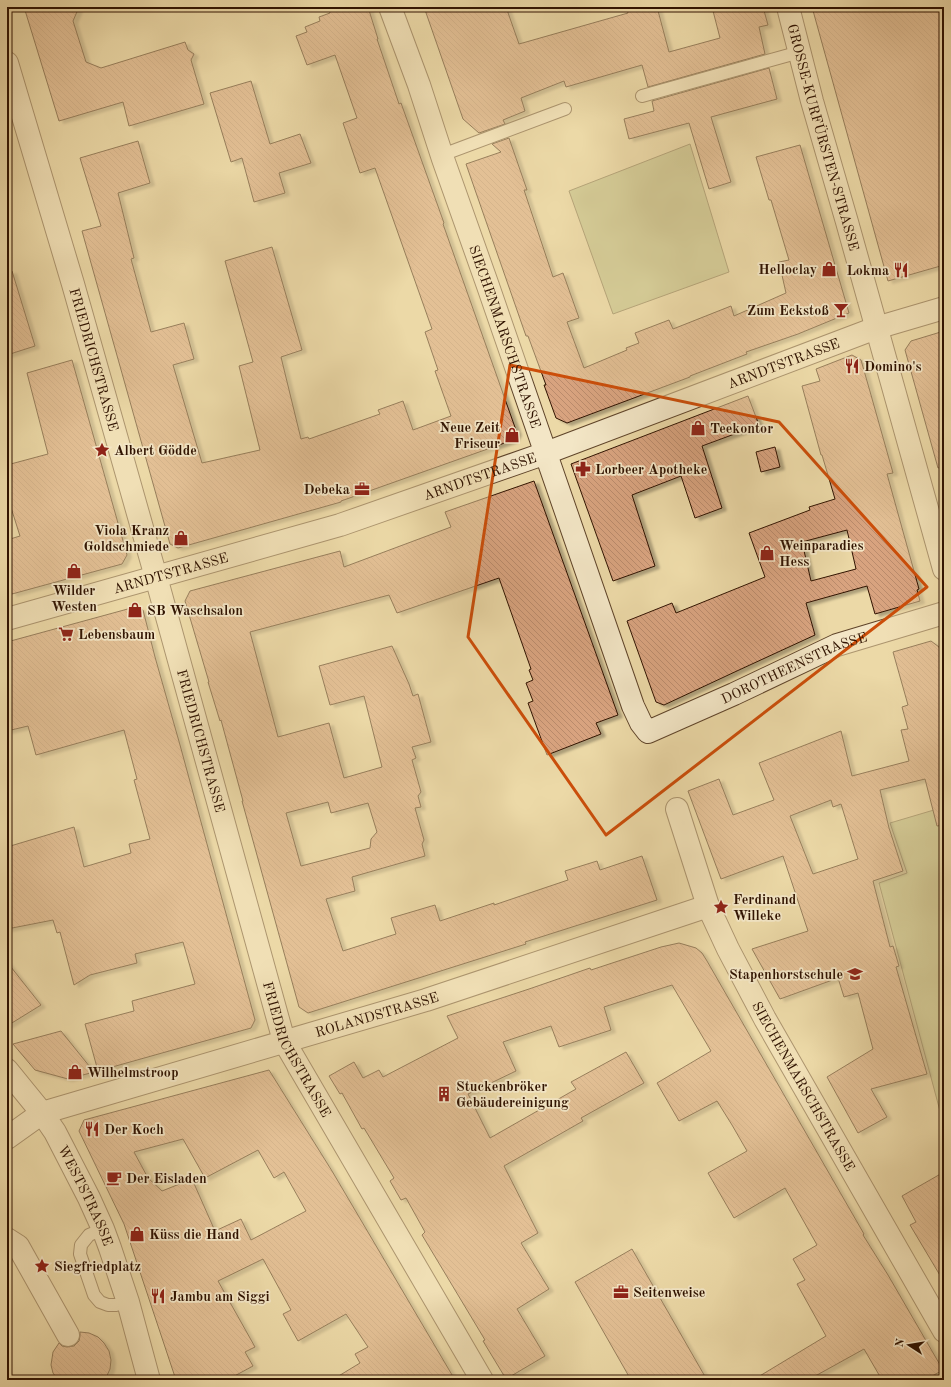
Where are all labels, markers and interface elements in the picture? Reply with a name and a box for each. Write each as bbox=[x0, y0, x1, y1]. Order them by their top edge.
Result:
street label: GROSSE-KURFÜRSTEN-STRASSE bbox=[785, 23, 861, 253]
street label: SIECHENMARSCHSTRASSE bbox=[466, 243, 543, 430]
shop icon: Helloclay bbox=[820, 260, 838, 278]
restaurant icon: Lokma bbox=[892, 261, 910, 279]
place label: Helloclay bbox=[758, 263, 817, 277]
place label: Lokma bbox=[846, 264, 889, 278]
street label: FRIEDRICHSTRASSE bbox=[66, 287, 120, 433]
bar icon: Zum Eckstoß bbox=[832, 301, 850, 319]
place label: Zum Eckstoß bbox=[747, 304, 829, 318]
street label: ARNDTSTRASSE bbox=[726, 336, 842, 392]
restaurant icon: Domino's bbox=[843, 357, 861, 375]
place label: Domino's bbox=[864, 360, 922, 374]
shop icon: Teekontor bbox=[689, 419, 707, 437]
place label: Neue Zeit Friseur bbox=[439, 421, 500, 451]
place label: Teekontor bbox=[710, 422, 773, 436]
shop icon: Neue Zeit Friseur bbox=[503, 426, 521, 444]
place icon: Albert Gödde bbox=[93, 441, 111, 459]
place label: Albert Gödde bbox=[114, 444, 197, 458]
street label: ARNDTSTRASSE bbox=[422, 451, 538, 503]
pharmacy icon: Lorbeer Apotheke bbox=[574, 460, 592, 478]
place label: Lorbeer Apotheke bbox=[595, 463, 707, 477]
office icon: Debeka bbox=[353, 480, 371, 498]
place label: Debeka bbox=[303, 483, 350, 497]
place label: Viola Kranz Goldschmiede bbox=[84, 524, 169, 554]
shop icon: Viola Kranz Goldschmiede bbox=[172, 529, 190, 547]
place label: Weinparadies Hess bbox=[779, 539, 863, 569]
shop icon: Weinparadies Hess bbox=[758, 544, 776, 562]
street label: ARNDTSTRASSE bbox=[112, 551, 230, 597]
shop icon: Wilder Westen bbox=[65, 562, 83, 580]
place label: Wilder Westen bbox=[51, 584, 97, 614]
shop icon: SB Waschsalon bbox=[126, 601, 144, 619]
place label: SB Waschsalon bbox=[147, 604, 243, 618]
supermarket icon: Lebensbaum bbox=[57, 625, 75, 643]
place label: Lebensbaum bbox=[78, 628, 155, 642]
street label: DOROTHEENSTRASSE bbox=[719, 630, 869, 707]
street label: FRIEDRICHSTRASSE bbox=[174, 668, 227, 814]
place label: Ferdinand Willeke bbox=[733, 893, 797, 923]
place icon: Ferdinand Willeke bbox=[712, 898, 730, 916]
school or university icon: Stapenhorstschule bbox=[846, 965, 864, 983]
place label: Stapenhorstschule bbox=[729, 968, 843, 982]
street label: FRIEDRICHSTRASSE bbox=[260, 980, 333, 1120]
street label: ROLANDSTRASSE bbox=[314, 990, 441, 1040]
street label: SIECHENMARSCHSTRASSE bbox=[749, 1000, 857, 1174]
shop icon: Wilhelmstroop bbox=[66, 1063, 84, 1081]
place label: Wilhelmstroop bbox=[87, 1066, 179, 1080]
place label: Stuckenbröker Gebäudereinigung bbox=[456, 1080, 569, 1110]
building icon: Stuckenbröker Gebäudereinigung bbox=[435, 1085, 453, 1103]
restaurant icon: Der Koch bbox=[83, 1120, 101, 1138]
place label: Der Koch bbox=[104, 1123, 164, 1137]
street label: WESTSTRASSE bbox=[55, 1143, 115, 1248]
cafe icon: Der Eisladen bbox=[105, 1169, 123, 1187]
place label: Der Eisladen bbox=[126, 1172, 207, 1186]
shop icon: Küss die Hand bbox=[128, 1225, 146, 1243]
place label: Küss die Hand bbox=[149, 1228, 240, 1242]
place icon: Siegfriedplatz bbox=[33, 1257, 51, 1275]
place label: Siegfriedplatz bbox=[54, 1260, 141, 1274]
office icon: Seitenweise bbox=[612, 1283, 630, 1301]
place label: Seitenweise bbox=[633, 1286, 705, 1300]
restaurant icon: Jambu am Siggi bbox=[149, 1287, 167, 1305]
place label: Jambu am Siggi bbox=[170, 1290, 270, 1304]
north arrow bbox=[889, 1325, 929, 1365]
text: N bbox=[894, 1337, 907, 1348]

